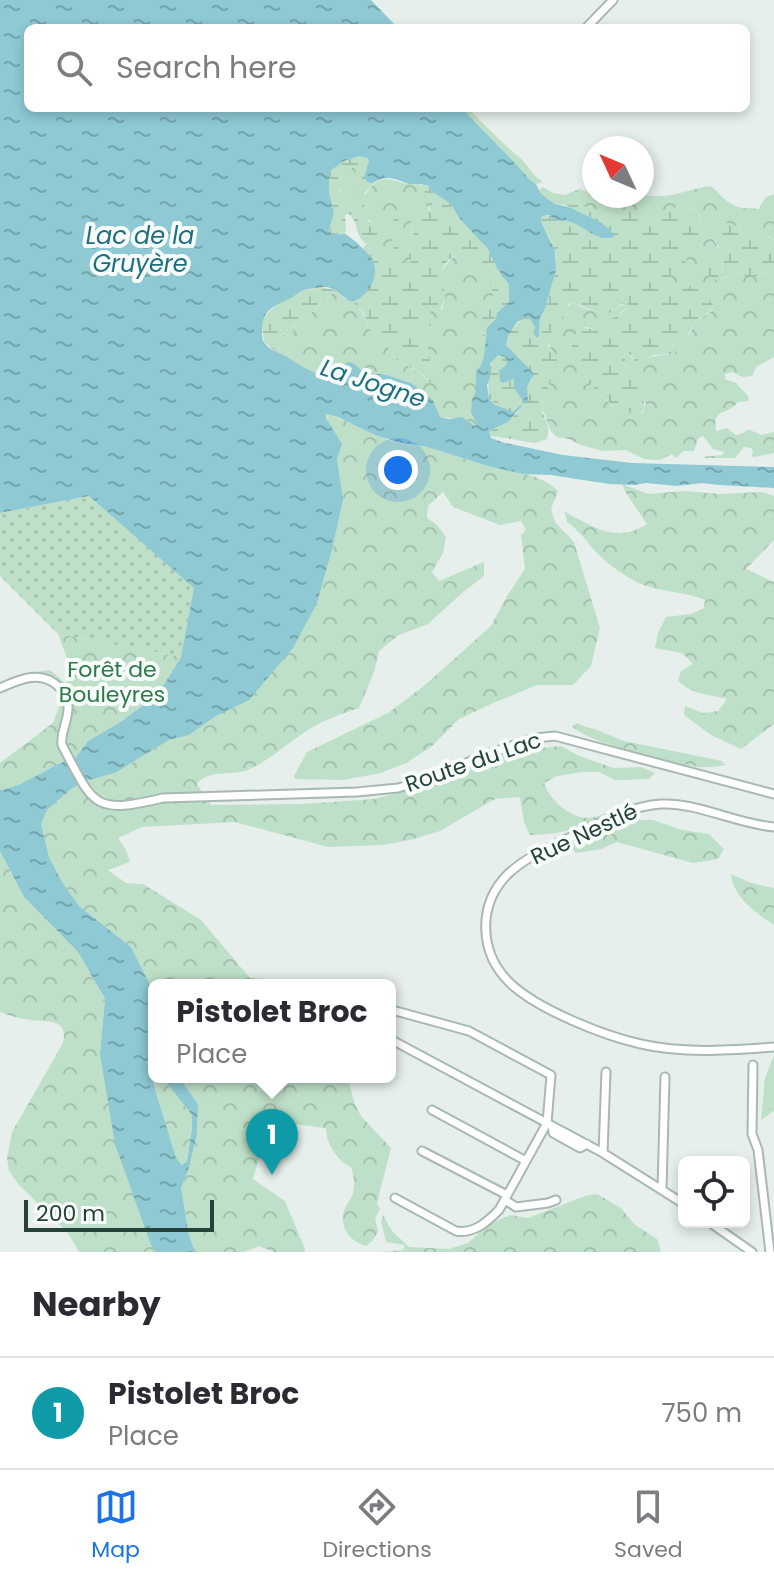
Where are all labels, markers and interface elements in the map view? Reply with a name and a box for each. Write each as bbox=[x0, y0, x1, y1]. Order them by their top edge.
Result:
search box bbox=[24, 24, 750, 112]
icon: search bbox=[52, 46, 96, 90]
text: Search here bbox=[116, 46, 297, 89]
north arrow bbox=[582, 136, 654, 208]
water label: Lac de la Gruyère bbox=[86, 219, 194, 280]
water label: La Jogne bbox=[316, 351, 430, 415]
your location bbox=[378, 450, 418, 490]
park label: Forêt de Bouleyres bbox=[59, 654, 165, 710]
street label: Route du Lac bbox=[401, 724, 545, 800]
street label: Rue Nestlé bbox=[526, 796, 642, 872]
popup bbox=[148, 979, 396, 1083]
text: Pistolet Broc bbox=[176, 990, 368, 1033]
text: Place bbox=[176, 1036, 247, 1072]
pin: 1 bbox=[246, 1109, 298, 1175]
map controls bbox=[678, 1156, 750, 1228]
button: locate bbox=[678, 1156, 750, 1228]
scale bar bbox=[24, 1196, 214, 1232]
text: 200 m bbox=[36, 1198, 105, 1229]
text: Nearby bbox=[32, 1280, 161, 1328]
text: Pistolet Broc bbox=[108, 1372, 299, 1415]
text: 1 bbox=[53, 1395, 63, 1431]
text: 750 m bbox=[661, 1395, 742, 1431]
text: Place bbox=[108, 1418, 179, 1454]
tab: Map bbox=[91, 1485, 140, 1566]
tab: Directions bbox=[322, 1485, 432, 1566]
tab: Saved bbox=[614, 1485, 683, 1566]

